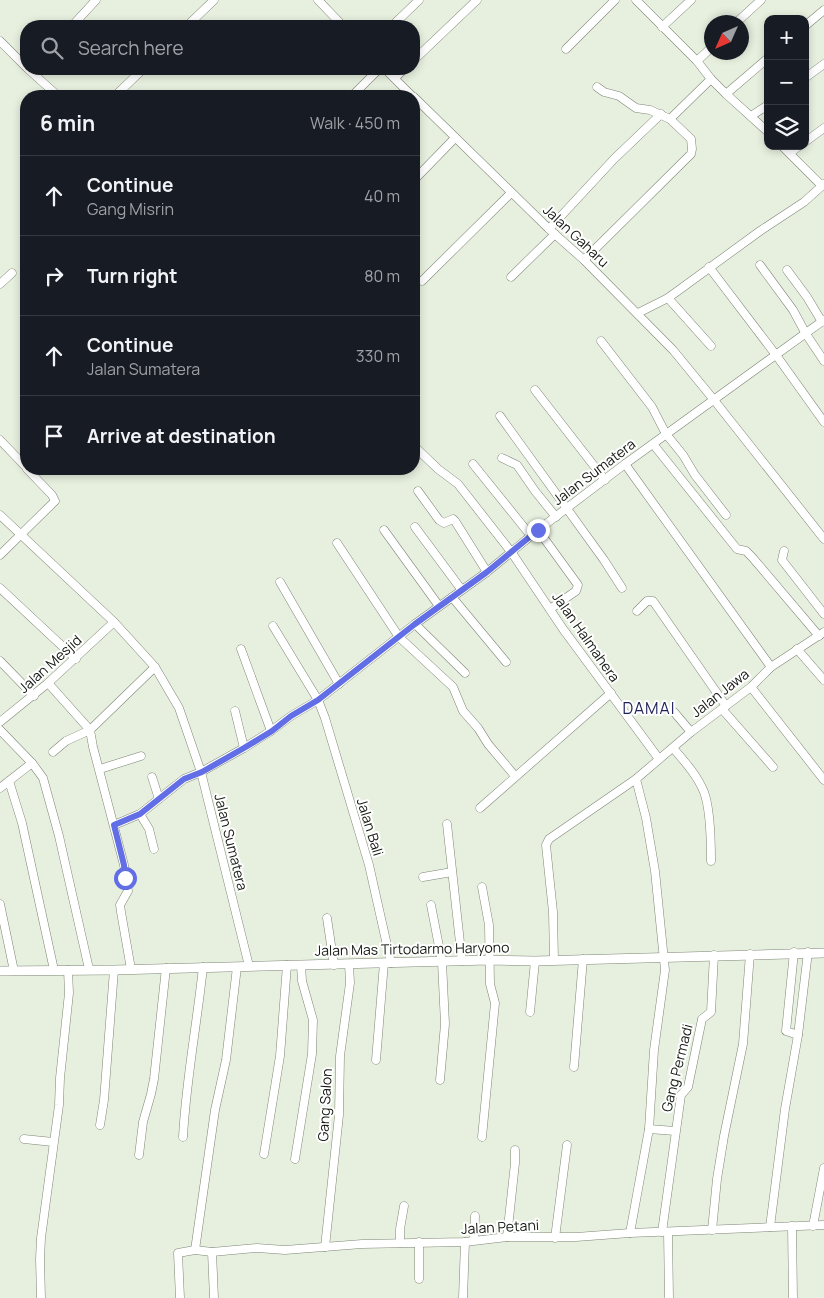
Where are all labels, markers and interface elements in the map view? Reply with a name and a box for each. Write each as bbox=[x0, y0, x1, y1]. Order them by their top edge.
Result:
north arrow bbox=[704, 15, 749, 60]
map controls bbox=[764, 15, 809, 150]
button: + bbox=[764, 15, 809, 60]
search box bbox=[20, 20, 420, 75]
icon: search bbox=[38, 34, 66, 62]
text: Search here bbox=[78, 35, 184, 61]
button: − bbox=[764, 60, 809, 105]
button: layers bbox=[764, 105, 809, 150]
text: 6 min bbox=[40, 109, 95, 137]
text: Walk · 450 m bbox=[310, 112, 400, 134]
text: Continue bbox=[87, 172, 173, 198]
icon: ahead bbox=[40, 182, 68, 210]
text: 40 m bbox=[364, 185, 400, 207]
text: Gang Misrin bbox=[87, 198, 174, 220]
street label: Jalan Gaharu bbox=[539, 200, 613, 271]
icon: right bbox=[40, 262, 68, 290]
text: Turn right bbox=[87, 263, 177, 289]
text: 80 m bbox=[364, 265, 400, 287]
text: Continue bbox=[87, 332, 173, 358]
icon: ahead bbox=[40, 342, 68, 370]
text: 330 m bbox=[356, 345, 400, 367]
text: Jalan Sumatera bbox=[87, 358, 200, 380]
icon: arrive bbox=[40, 422, 68, 450]
text: Arrive at destination bbox=[87, 423, 276, 449]
street label: Jalan Sumatera bbox=[548, 434, 639, 509]
route end bbox=[527, 519, 550, 542]
street label: Jalan Halmahera bbox=[548, 588, 625, 685]
street label: Jalan Mesjid bbox=[14, 630, 85, 697]
street label: Jalan Jawa bbox=[687, 664, 753, 721]
district label: DAMAI bbox=[623, 697, 675, 719]
street label: Jalan Sumatera bbox=[210, 792, 253, 892]
street label: Jalan Bali bbox=[353, 796, 388, 858]
route start bbox=[114, 867, 137, 890]
street label: Jalan Mas Tirtodarmo Haryono bbox=[315, 937, 509, 960]
street label: Gang Permadi bbox=[656, 1022, 697, 1114]
street label: Gang Salon bbox=[313, 1068, 336, 1142]
street label: Jalan Petani bbox=[461, 1215, 539, 1238]

